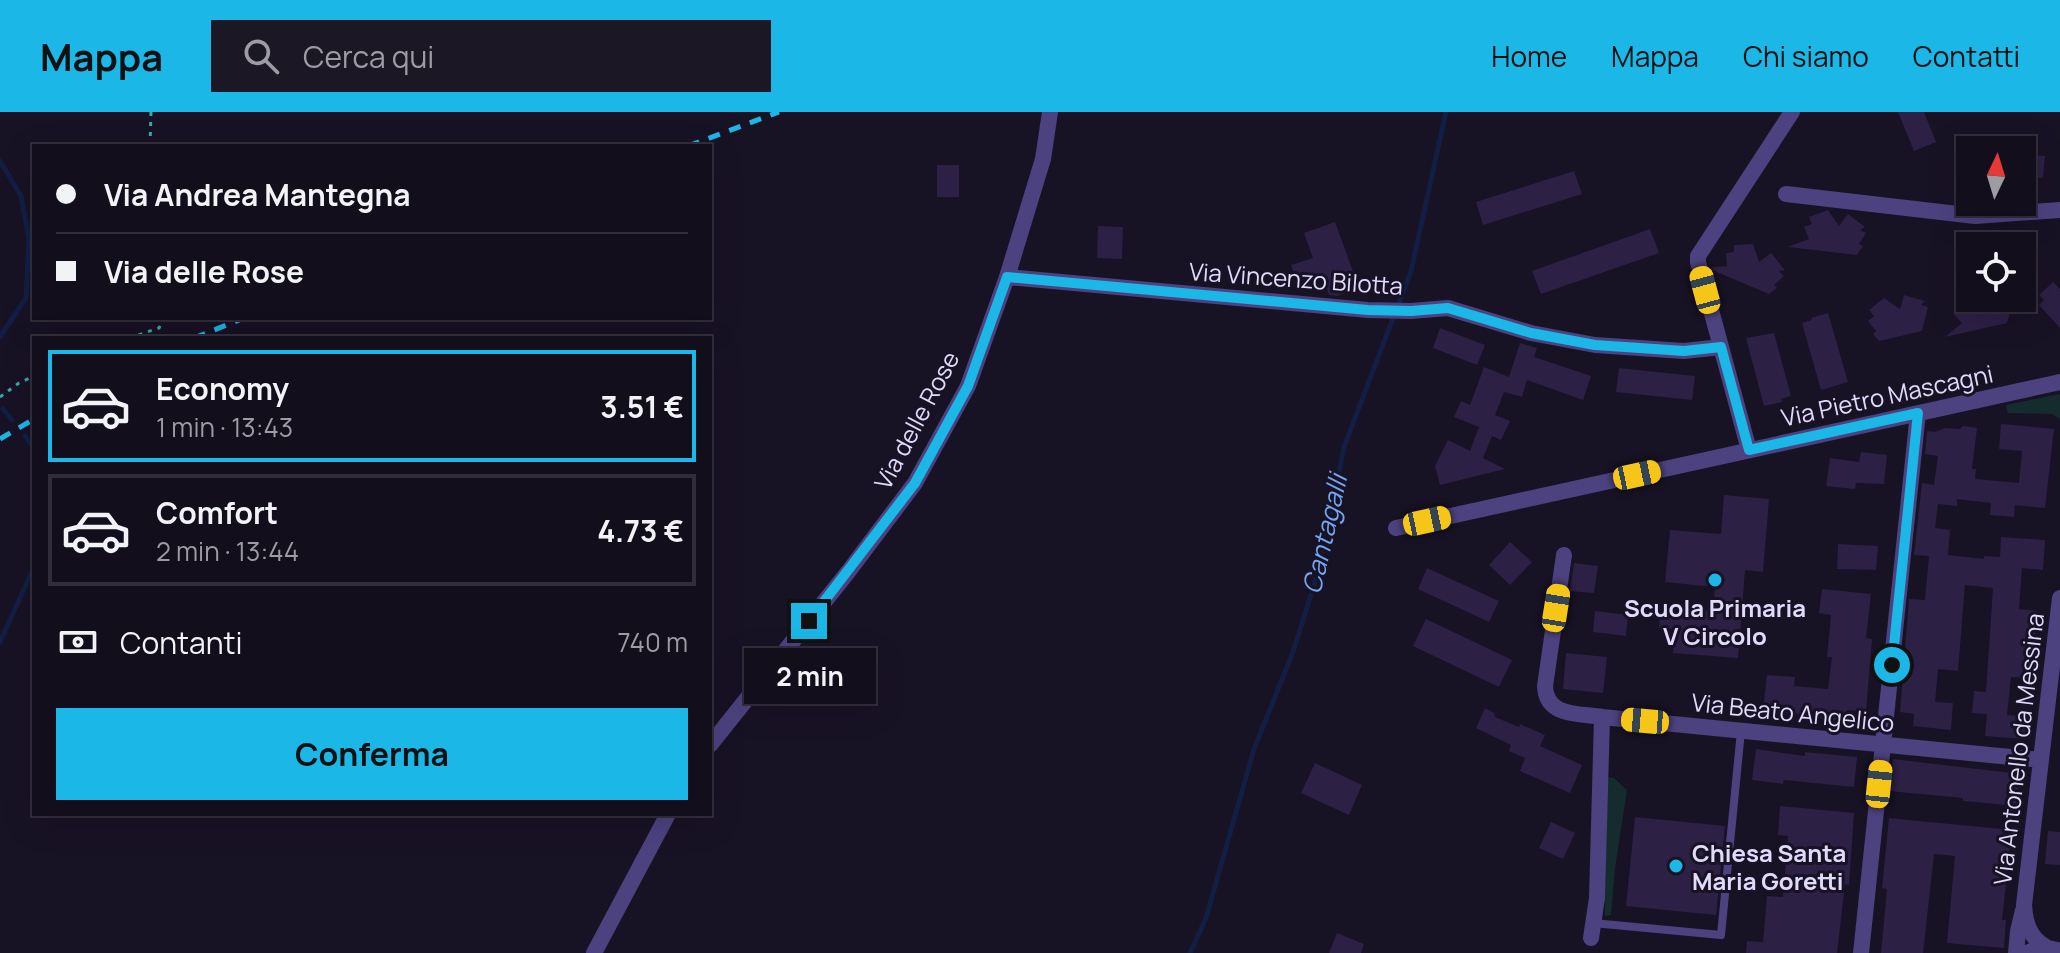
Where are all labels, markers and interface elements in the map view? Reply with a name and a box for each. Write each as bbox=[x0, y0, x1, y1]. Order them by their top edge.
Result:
search box bbox=[211, 20, 771, 92]
text: Mappa bbox=[40, 30, 163, 82]
icon: search bbox=[239, 34, 283, 78]
text: Cerca qui bbox=[303, 36, 434, 77]
text: Home bbox=[1491, 37, 1567, 75]
text: Mappa bbox=[1611, 37, 1699, 75]
text: Chi siamo bbox=[1743, 37, 1869, 75]
text: Contatti bbox=[1913, 37, 2020, 75]
north arrow bbox=[1956, 136, 2036, 216]
map controls bbox=[1956, 136, 2036, 312]
text: Via Andrea Mantegna bbox=[104, 174, 411, 215]
button: locate bbox=[1956, 232, 2036, 312]
text: Via delle Rose bbox=[104, 251, 304, 292]
street label: Via Vincenzo Bilotta bbox=[1188, 254, 1404, 302]
car bbox=[1687, 264, 1723, 316]
street label: Via delle Rose bbox=[866, 345, 966, 495]
street label: Via Pietro Mascagni bbox=[1778, 356, 1996, 434]
text: Economy bbox=[156, 368, 289, 409]
icon: car bbox=[60, 370, 132, 442]
text: 3.51 € bbox=[600, 386, 684, 427]
text: 1 min · 13:43 bbox=[156, 409, 293, 445]
car bbox=[1611, 458, 1663, 492]
water label: Cantagalli bbox=[1293, 468, 1356, 597]
text: Comfort bbox=[156, 492, 278, 533]
icon: car bbox=[60, 494, 132, 566]
car bbox=[1401, 504, 1453, 538]
text: 4.73 € bbox=[597, 510, 684, 551]
text: 2 min · 13:44 bbox=[156, 533, 299, 569]
marker: Scuola Primaria V Circolo bbox=[1706, 571, 1724, 589]
car bbox=[1540, 582, 1572, 634]
place label: Scuola Primaria V Circolo bbox=[1624, 591, 1806, 652]
route end bbox=[791, 603, 827, 639]
street label: Via Antonello da Messina bbox=[1985, 611, 2051, 887]
icon: cash bbox=[56, 620, 100, 664]
text: Contanti bbox=[120, 622, 243, 663]
text: 740 m bbox=[618, 624, 688, 660]
route start bbox=[1874, 647, 1910, 683]
callout: 2 min bbox=[743, 649, 875, 705]
text: 2 min bbox=[776, 658, 844, 694]
street label: Via Beato Angelico bbox=[1690, 685, 1896, 739]
car bbox=[1620, 707, 1670, 735]
button: Conferma bbox=[56, 708, 688, 800]
car bbox=[1865, 759, 1893, 809]
place label: Chiesa Santa Maria Goretti bbox=[1692, 836, 1846, 897]
marker: Chiesa Santa Maria Goretti bbox=[1667, 857, 1685, 875]

